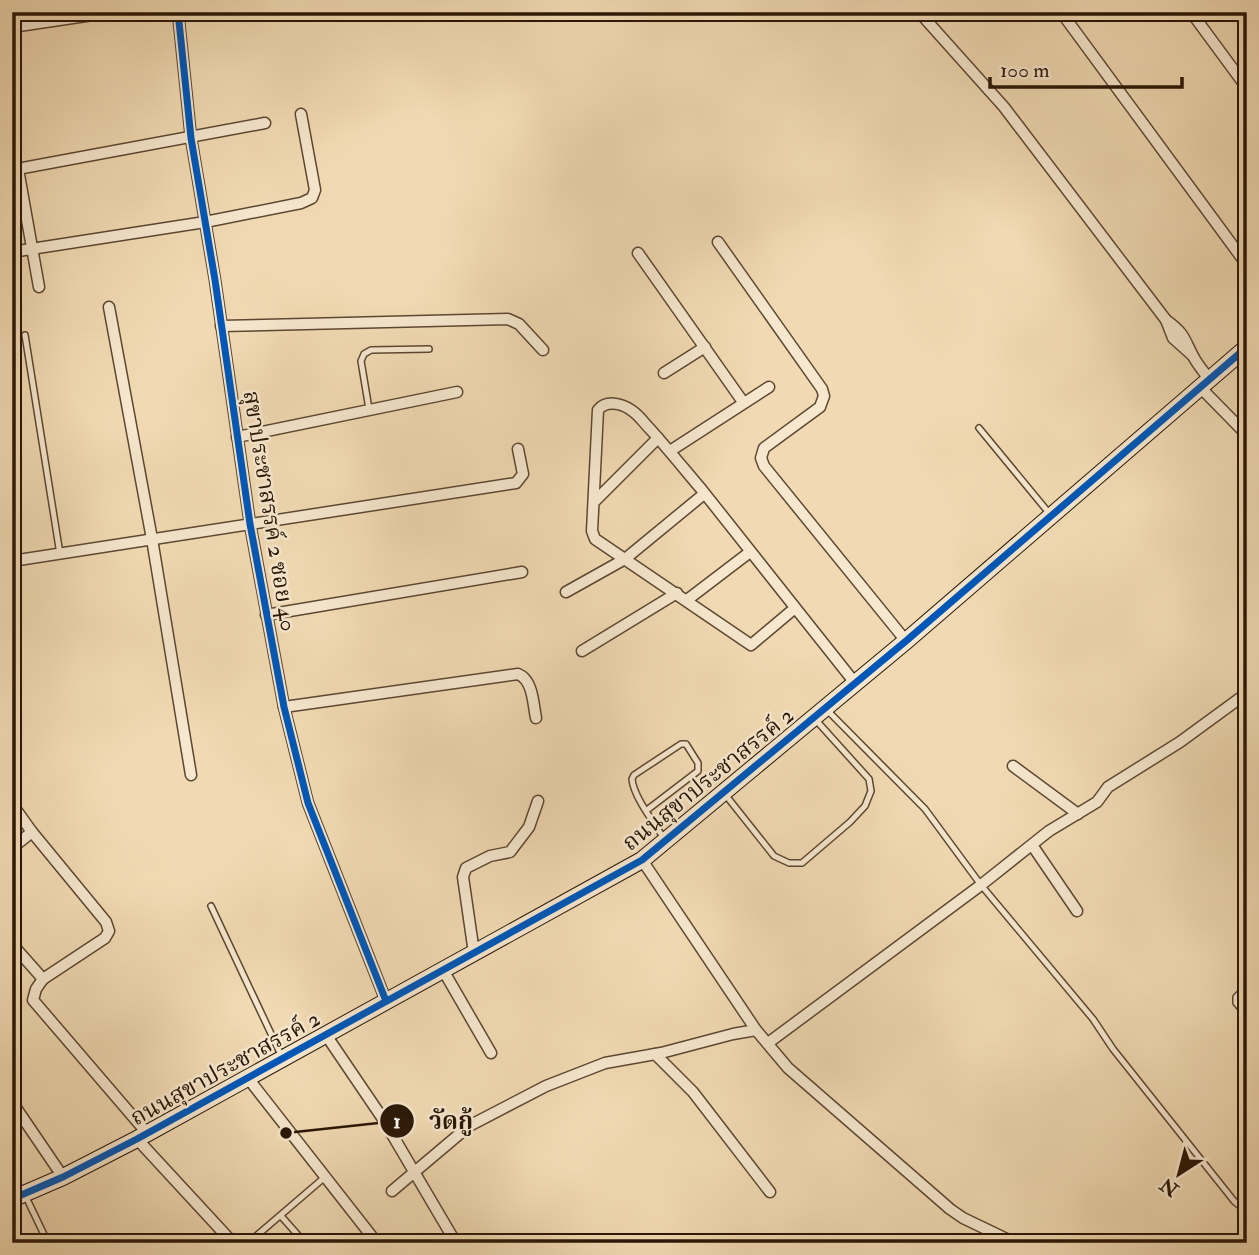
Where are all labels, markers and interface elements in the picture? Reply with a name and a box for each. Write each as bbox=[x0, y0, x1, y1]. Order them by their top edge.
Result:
scale bar bbox=[990, 46, 1182, 90]
text: 100 m bbox=[1000, 57, 1050, 84]
street label: สุขาประชาสรรค์ 2 ซอย 40 bbox=[237, 389, 303, 633]
street label: ถนนสุขาประชาสรรค์ 2 bbox=[616, 701, 800, 857]
street label: ถนนสุขาประชาสรรค์ 2 bbox=[125, 1004, 325, 1132]
callout: วัดกู้ bbox=[380, 1098, 487, 1143]
text: วัดกู้ bbox=[429, 1106, 473, 1137]
text: 1 bbox=[393, 1108, 401, 1135]
north arrow bbox=[1144, 1140, 1214, 1210]
text: N bbox=[1155, 1172, 1184, 1202]

